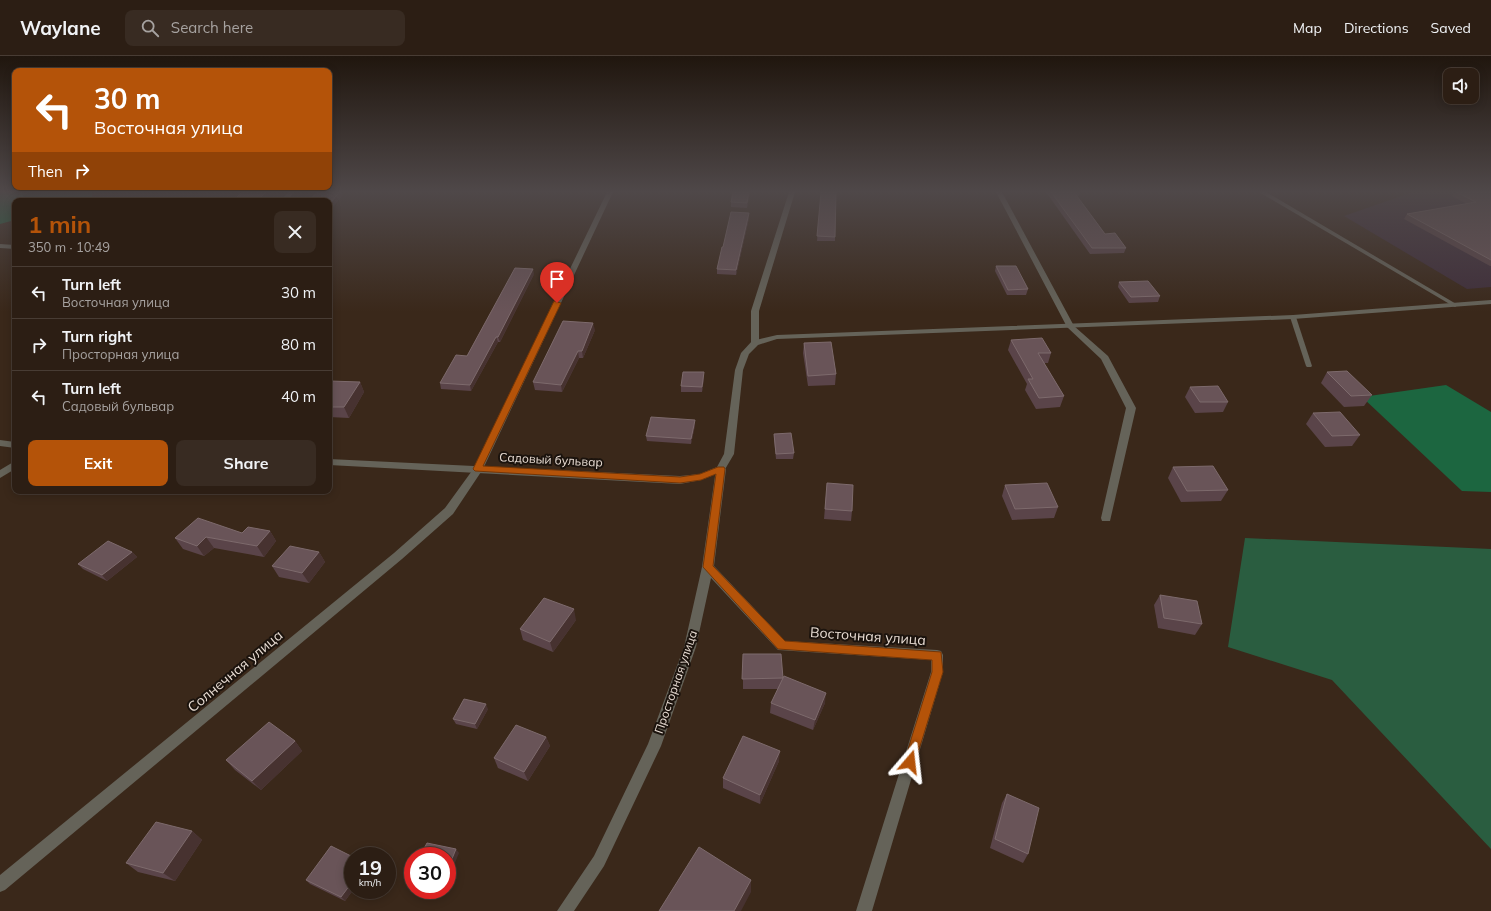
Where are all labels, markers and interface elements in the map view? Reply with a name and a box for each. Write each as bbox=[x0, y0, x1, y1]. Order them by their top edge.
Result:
search box bbox=[125, 10, 405, 46]
text: Waylane bbox=[20, 16, 101, 40]
icon: search bbox=[139, 17, 161, 39]
text: Search here bbox=[171, 18, 253, 37]
text: Map bbox=[1293, 19, 1322, 37]
text: Directions bbox=[1344, 19, 1409, 37]
text: Saved bbox=[1431, 19, 1471, 37]
map controls bbox=[1443, 68, 1479, 104]
button: sound bbox=[1443, 68, 1479, 104]
text: 30 m bbox=[94, 81, 160, 116]
icon: left bbox=[28, 84, 80, 136]
text: Восточная улица bbox=[94, 116, 243, 139]
icon: right bbox=[71, 160, 93, 182]
text: Then bbox=[28, 162, 63, 181]
text: 1 min bbox=[28, 209, 91, 239]
button: close bbox=[274, 211, 316, 253]
text: 350 m · 10:49 bbox=[28, 239, 110, 255]
pin bbox=[540, 262, 574, 303]
icon: arrive bbox=[546, 268, 568, 290]
text: Turn left bbox=[62, 275, 121, 294]
icon: left bbox=[28, 282, 50, 304]
text: 30 m bbox=[281, 283, 316, 302]
text: Восточная улица bbox=[62, 294, 170, 310]
text: Turn right bbox=[62, 327, 132, 346]
icon: right bbox=[28, 334, 50, 356]
text: 80 m bbox=[281, 335, 316, 354]
text: Просторная улица bbox=[62, 346, 179, 362]
text: Turn left bbox=[62, 379, 121, 398]
icon: left bbox=[28, 386, 50, 408]
text: 40 m bbox=[281, 387, 316, 406]
text: Садовый бульвар bbox=[62, 398, 174, 414]
button: Exit bbox=[28, 440, 168, 486]
button: Share bbox=[176, 440, 316, 486]
street label: Садовый бульвар bbox=[499, 449, 603, 470]
street label: Восточная улица bbox=[809, 623, 927, 649]
street label: Солнечная улица bbox=[184, 626, 286, 716]
street label: Просторная улица bbox=[651, 628, 700, 736]
position arrow bbox=[889, 741, 931, 783]
speed limit sign: 30 bbox=[404, 847, 456, 899]
text: 19 bbox=[358, 855, 382, 880]
text: km/h bbox=[359, 876, 381, 889]

